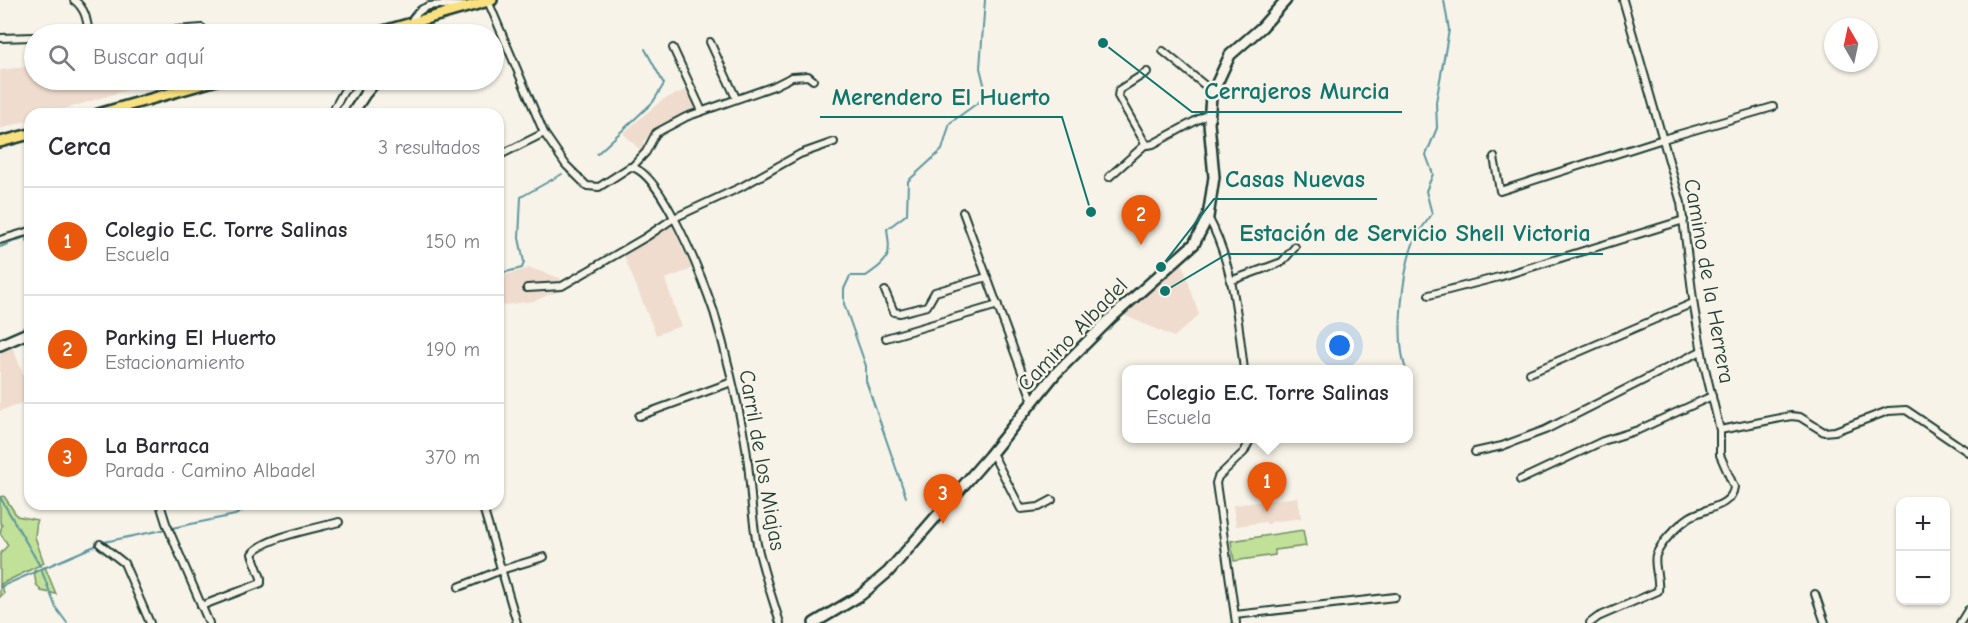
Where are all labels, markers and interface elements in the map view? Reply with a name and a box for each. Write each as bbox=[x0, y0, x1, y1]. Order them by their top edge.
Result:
north arrow bbox=[1824, 18, 1878, 72]
search box bbox=[24, 24, 504, 90]
icon: search bbox=[45, 41, 78, 74]
text: Buscar aquí bbox=[93, 44, 204, 70]
callout: Cerrajeros Murcia bbox=[1192, 70, 1402, 112]
callout: Merendero El Huerto bbox=[820, 75, 1062, 117]
text: Cerrajeros Murcia bbox=[1204, 77, 1390, 105]
text: Merendero El Huerto bbox=[832, 83, 1050, 111]
text: Cerca bbox=[48, 132, 112, 162]
text: 3 resultados bbox=[378, 136, 480, 159]
callout: Casas Nuevas bbox=[1214, 157, 1377, 199]
text: Casas Nuevas bbox=[1225, 165, 1365, 193]
street label: Camino de la Herrera bbox=[1678, 177, 1740, 386]
pin: 2 bbox=[1122, 196, 1160, 245]
callout: Estación de Servicio Shell Victoria bbox=[1227, 212, 1603, 254]
text: Colegio E.C. Torre Salinas bbox=[105, 217, 347, 243]
text: Estación de Servicio Shell Victoria bbox=[1239, 219, 1591, 247]
text: 1 bbox=[64, 230, 71, 253]
text: 150 m bbox=[426, 230, 480, 253]
text: Escuela bbox=[105, 243, 170, 266]
street label: Camino Albadel bbox=[1012, 273, 1133, 397]
text: Parking El Huerto bbox=[105, 325, 276, 351]
your location bbox=[1325, 331, 1354, 360]
text: 2 bbox=[63, 338, 72, 361]
text: 190 m bbox=[426, 338, 480, 361]
text: Estacionamiento bbox=[105, 351, 245, 374]
popup bbox=[1122, 365, 1413, 443]
street label: Carril de los Miajas bbox=[733, 368, 791, 552]
text: Colegio E.C. Torre Salinas bbox=[1146, 380, 1389, 406]
text: Escuela bbox=[1146, 406, 1211, 429]
text: La Barraca bbox=[105, 433, 210, 459]
text: 3 bbox=[63, 446, 72, 469]
text: 370 m bbox=[425, 446, 480, 469]
text: Parada · Camino Albadel bbox=[105, 459, 315, 482]
pin: 1 bbox=[1248, 462, 1286, 512]
pin: 3 bbox=[924, 474, 962, 524]
map controls bbox=[1896, 497, 1950, 605]
button: + bbox=[1896, 497, 1950, 551]
button: − bbox=[1896, 551, 1950, 605]

